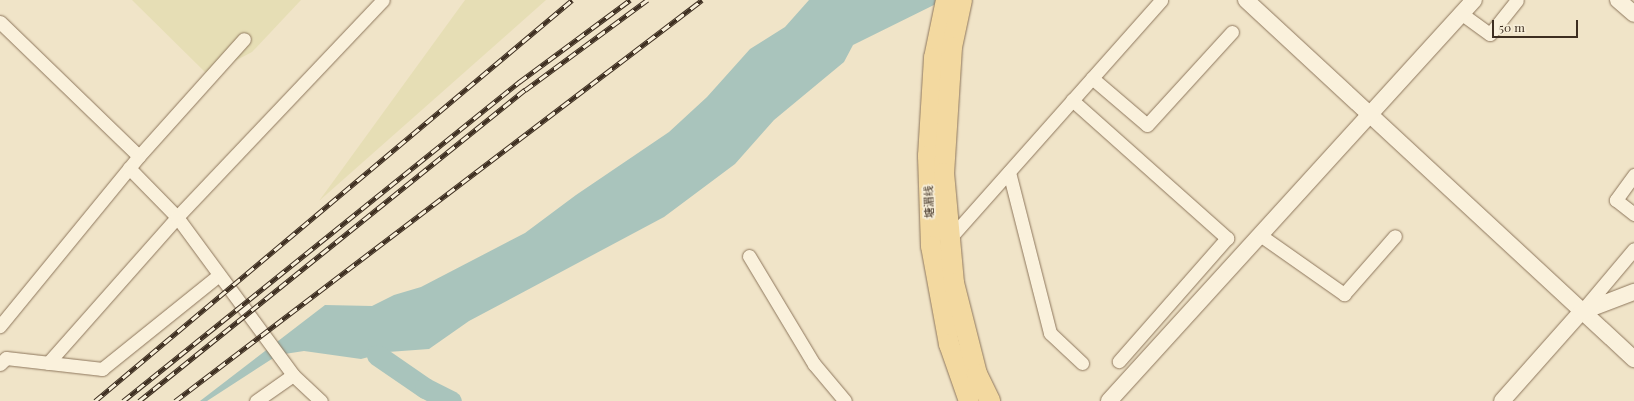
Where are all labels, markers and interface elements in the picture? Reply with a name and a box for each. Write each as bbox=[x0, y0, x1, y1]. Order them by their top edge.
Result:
scale bar bbox=[1494, 12, 1580, 38]
text: 50 m bbox=[1499, 19, 1525, 35]
street label: 塘湄线 bbox=[922, 185, 936, 219]

